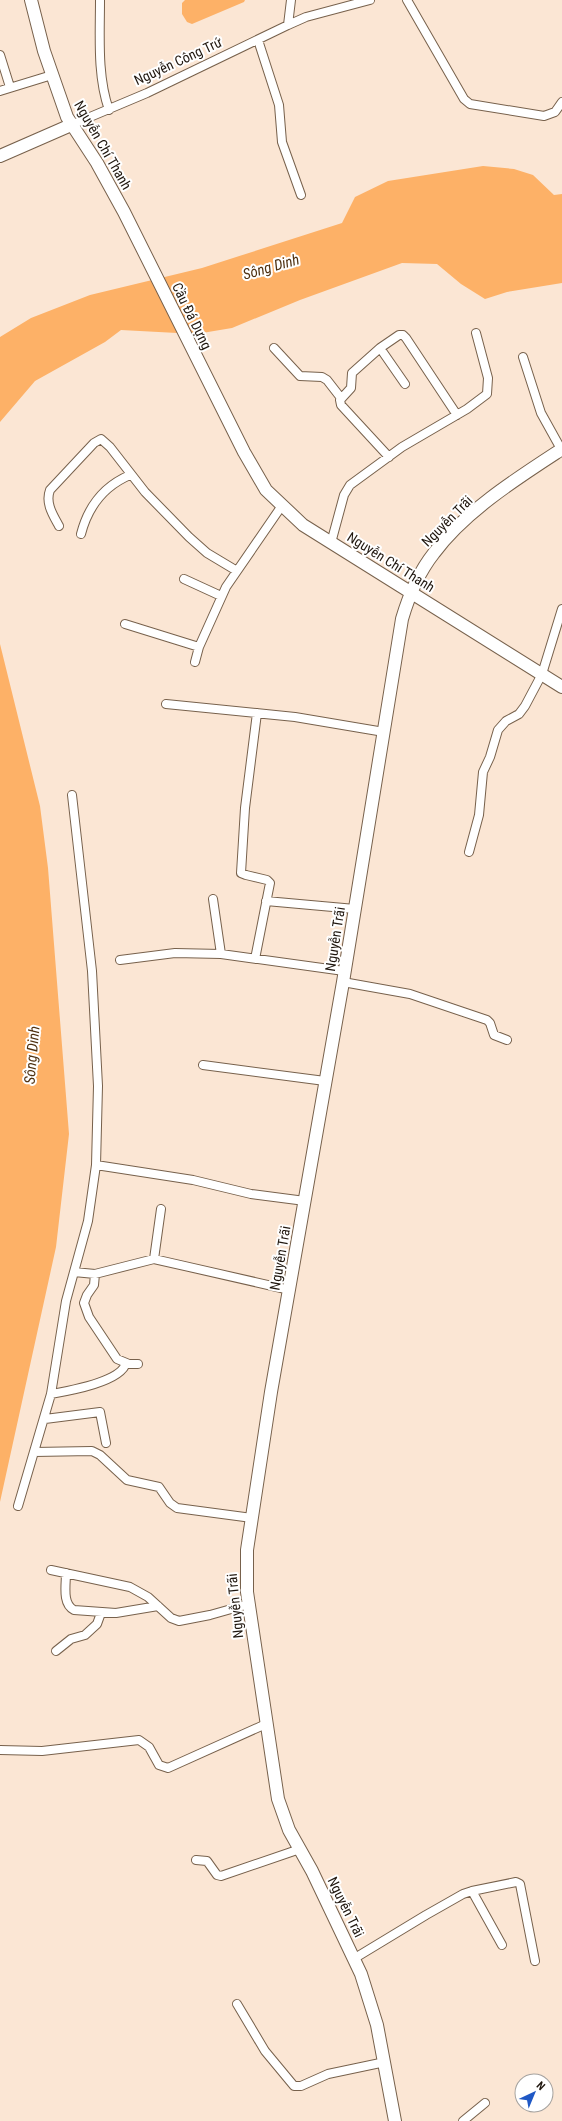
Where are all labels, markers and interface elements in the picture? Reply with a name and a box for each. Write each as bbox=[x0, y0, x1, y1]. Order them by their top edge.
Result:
street label: Nguyễn Công Trứ bbox=[132, 34, 225, 88]
street label: Nguyễn Chí Thanh bbox=[71, 98, 135, 192]
water label: Sông Dinh bbox=[241, 250, 301, 284]
street label: Cầu Đá Dựng bbox=[169, 280, 215, 352]
street label: Nguyễn Trãi bbox=[418, 492, 476, 550]
street label: Nguyễn Chí Thanh bbox=[344, 529, 438, 595]
street label: Nguyễn Trãi bbox=[322, 906, 348, 972]
water label: Sông Dinh bbox=[20, 1025, 44, 1085]
street label: Nguyễn Trãi bbox=[266, 1225, 294, 1291]
street label: Nguyễn Trãi bbox=[224, 1573, 246, 1639]
street label: Nguyễn Trãi bbox=[325, 1874, 367, 1940]
north arrow bbox=[514, 2073, 554, 2113]
text: N bbox=[534, 2079, 548, 2093]

